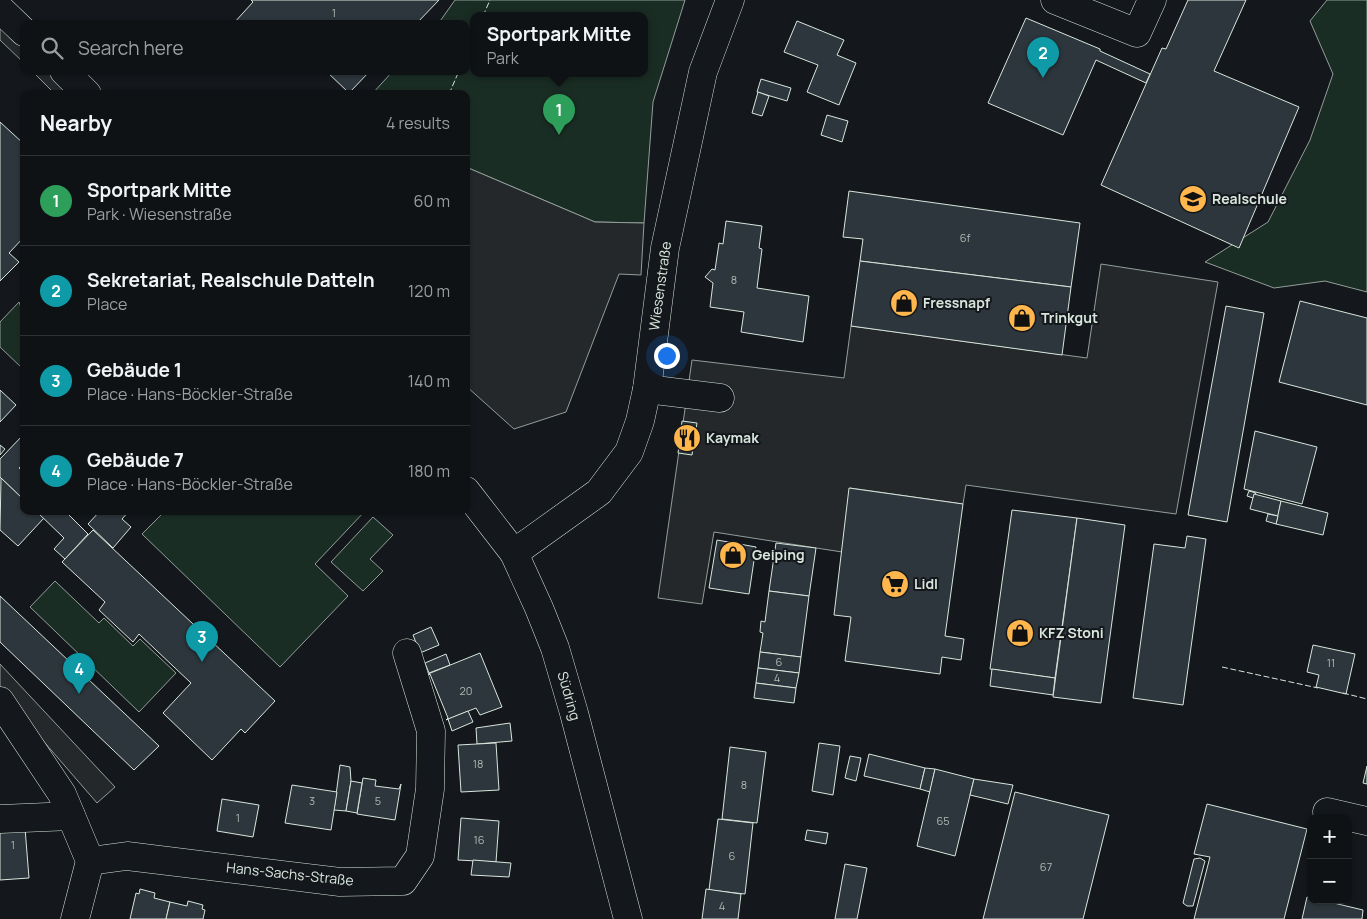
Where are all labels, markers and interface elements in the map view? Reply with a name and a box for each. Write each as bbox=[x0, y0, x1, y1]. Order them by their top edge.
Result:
house number: 1 bbox=[332, 5, 336, 20]
popup bbox=[470, 12, 648, 77]
search box bbox=[20, 20, 470, 75]
text: Sportpark Mitte bbox=[487, 21, 631, 47]
icon: search bbox=[38, 34, 66, 62]
text: Search here bbox=[78, 35, 184, 61]
pin: 2 bbox=[1027, 37, 1059, 78]
text: Park bbox=[487, 47, 519, 69]
pin: 1 bbox=[543, 94, 575, 135]
text: Nearby bbox=[40, 109, 112, 137]
text: 4 results bbox=[386, 112, 450, 134]
text: Sportpark Mitte bbox=[87, 177, 231, 203]
school or university icon: Realschule bbox=[1178, 184, 1208, 214]
place label: Realschule bbox=[1212, 189, 1287, 208]
text: 1 bbox=[52, 190, 60, 212]
text: 60 m bbox=[414, 190, 450, 212]
text: Park · Wiesenstraße bbox=[87, 203, 232, 225]
house number: 6f bbox=[960, 230, 970, 245]
street label: Wiesenstraße bbox=[644, 240, 675, 332]
text: Sekretariat, Realschule Datteln bbox=[87, 267, 375, 293]
house number: 8 bbox=[731, 272, 737, 287]
text: 2 bbox=[51, 280, 61, 302]
text: 120 m bbox=[408, 280, 450, 302]
shop icon: Fressnapf bbox=[889, 288, 919, 318]
text: Place bbox=[87, 293, 127, 315]
place label: Fressnapf bbox=[923, 293, 991, 312]
shop icon: Trinkgut bbox=[1007, 303, 1037, 333]
place label: Trinkgut bbox=[1041, 308, 1098, 327]
your location bbox=[654, 343, 680, 369]
text: Gebäude 1 bbox=[87, 357, 182, 383]
text: 3 bbox=[51, 370, 61, 392]
text: 140 m bbox=[408, 370, 450, 392]
text: Place · Hans-Böckler-Straße bbox=[87, 383, 293, 405]
restaurant icon: Kaymak bbox=[672, 423, 702, 453]
place label: Kaymak bbox=[706, 428, 759, 447]
text: Gebäude 7 bbox=[87, 447, 184, 473]
text: 4 bbox=[51, 460, 61, 482]
text: 180 m bbox=[408, 460, 450, 482]
text: Place · Hans-Böckler-Straße bbox=[87, 473, 293, 495]
shop icon: Geiping bbox=[718, 540, 748, 570]
place label: Geiping bbox=[752, 545, 805, 564]
supermarket icon: Lidl bbox=[880, 569, 910, 599]
place label: Lidl bbox=[914, 574, 938, 593]
shop icon: KFZ Stoni bbox=[1005, 618, 1035, 648]
pin: 3 bbox=[186, 621, 218, 662]
place label: KFZ Stoni bbox=[1039, 623, 1104, 642]
pin: 4 bbox=[63, 653, 95, 694]
house number: 6 bbox=[776, 654, 783, 669]
house number: 11 bbox=[1327, 655, 1335, 670]
street label: Südring bbox=[553, 669, 586, 723]
house number: 4 bbox=[774, 670, 780, 685]
house number: 20 bbox=[460, 683, 472, 698]
house number: 18 bbox=[473, 756, 483, 771]
house number: 8 bbox=[741, 777, 747, 792]
house number: 3 bbox=[309, 793, 315, 808]
house number: 5 bbox=[375, 793, 381, 808]
house number: 1 bbox=[236, 810, 240, 825]
house number: 65 bbox=[936, 813, 950, 828]
map controls bbox=[1307, 814, 1352, 904]
button: + bbox=[1307, 814, 1352, 859]
house number: 16 bbox=[473, 832, 485, 847]
house number: 1 bbox=[11, 837, 15, 852]
house number: 6 bbox=[729, 848, 736, 863]
street label: Hans-Sachs-Straße bbox=[225, 857, 355, 890]
house number: 67 bbox=[1040, 859, 1052, 874]
button: − bbox=[1307, 859, 1352, 904]
house number: 4 bbox=[719, 898, 725, 913]

